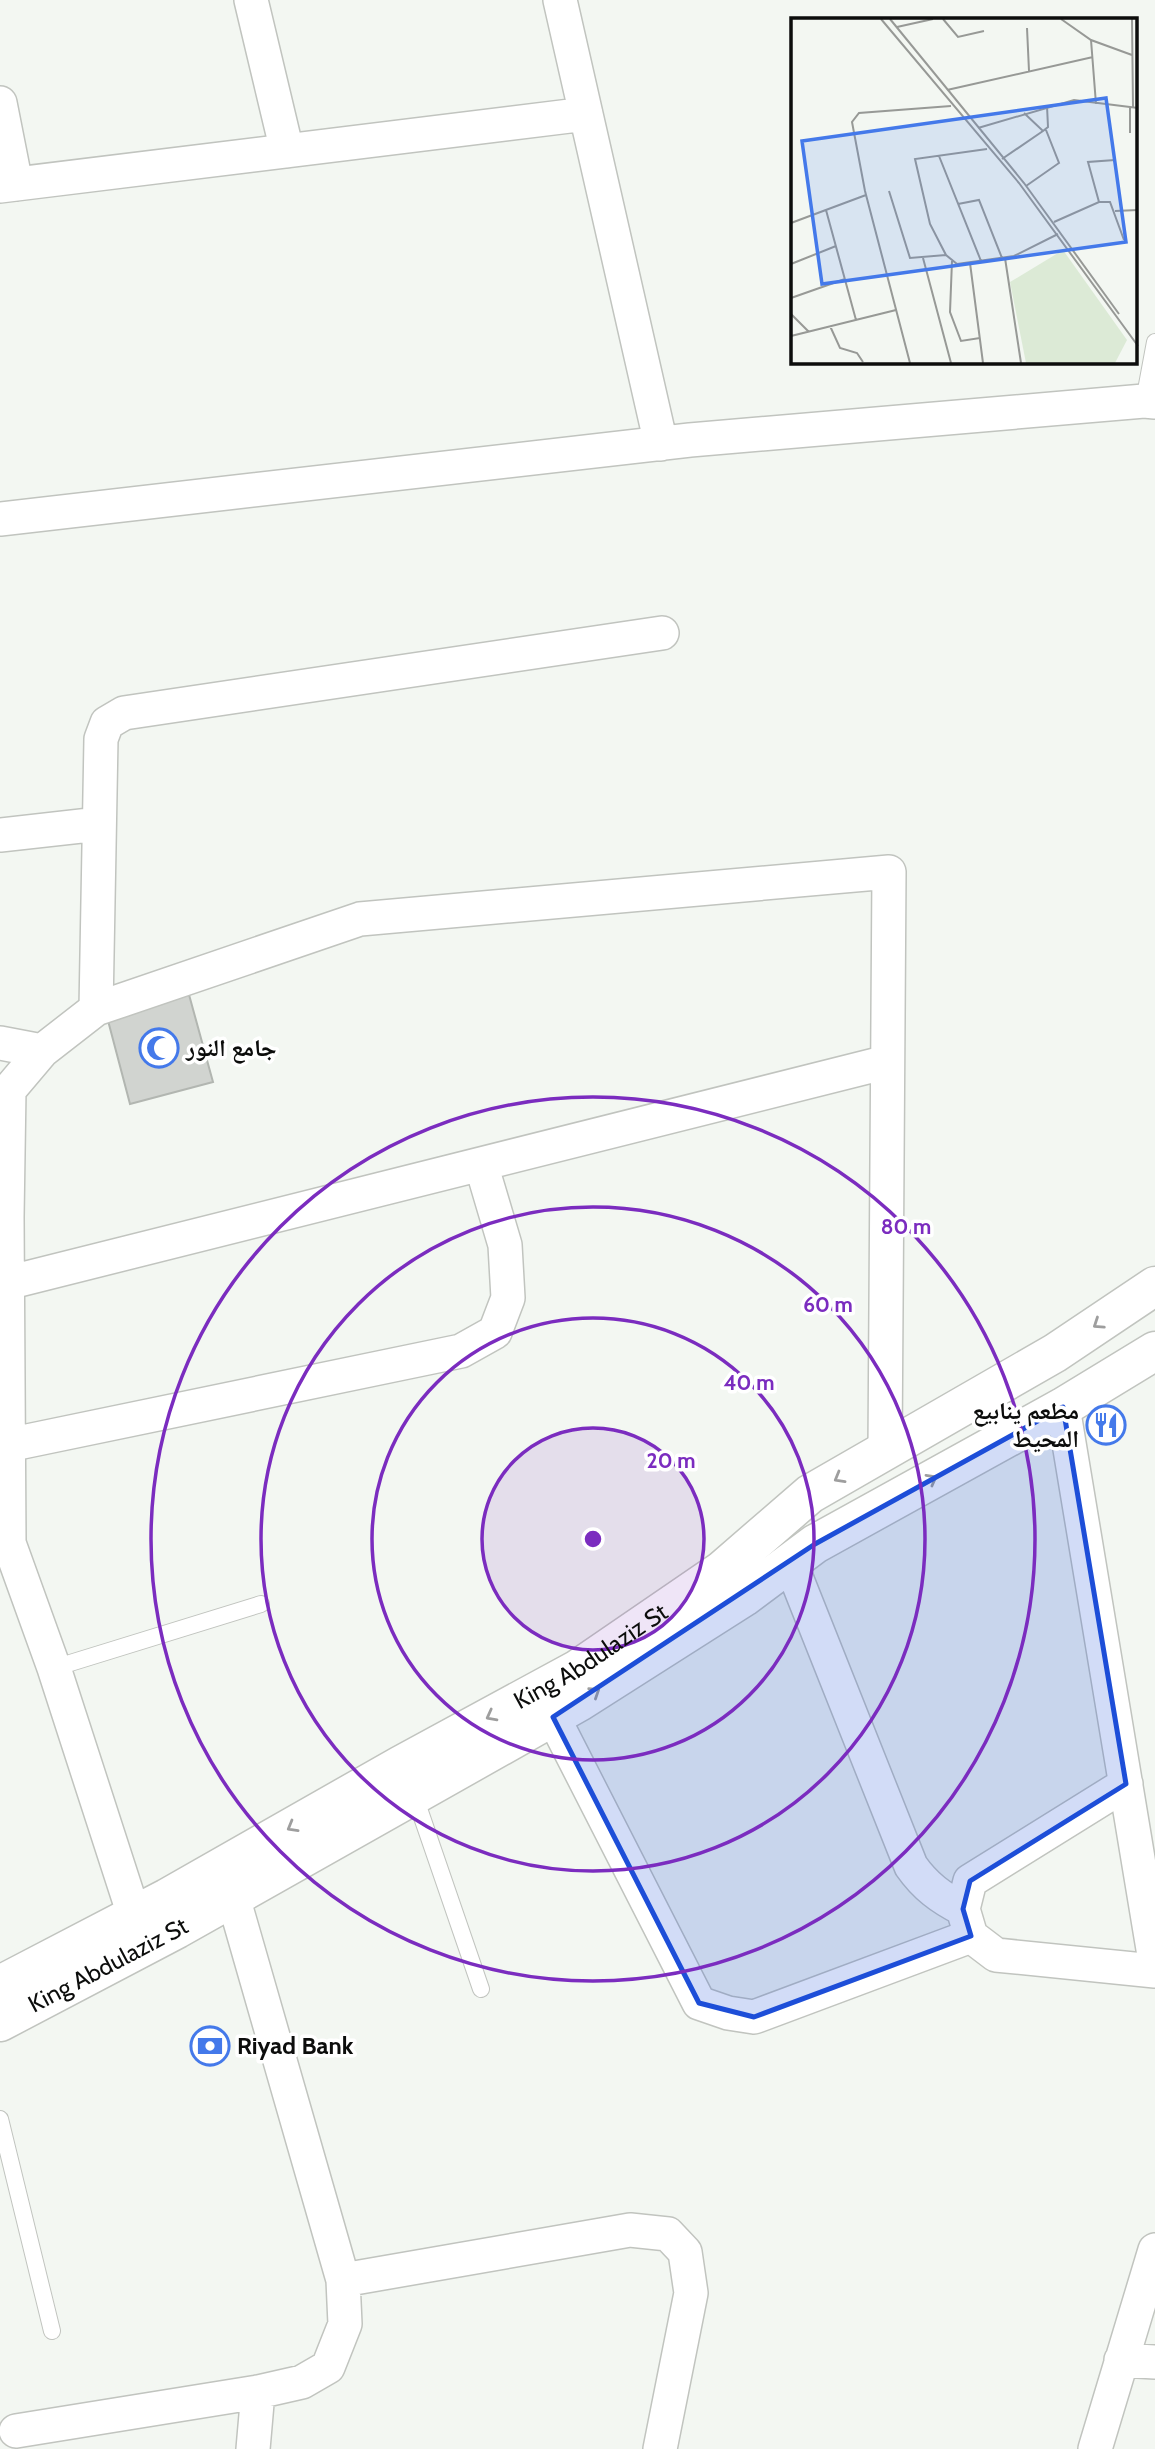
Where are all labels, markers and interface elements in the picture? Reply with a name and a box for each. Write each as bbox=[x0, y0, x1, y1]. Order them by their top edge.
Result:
inset map bbox=[791, 18, 1138, 364]
mosque icon: جامع النور bbox=[138, 1027, 180, 1069]
place label: جامع النور bbox=[185, 1033, 276, 1064]
text: 80 m bbox=[881, 1214, 931, 1239]
text: 60 m bbox=[803, 1292, 853, 1317]
one-way arrow bbox=[1093, 1316, 1106, 1328]
text: 40 m bbox=[724, 1370, 774, 1395]
place label: مطعم ينابيع المحيط bbox=[972, 1396, 1079, 1453]
restaurant icon: مطعم ينابيع المحيط bbox=[1085, 1404, 1127, 1446]
text: 20 m bbox=[647, 1448, 695, 1473]
one-way arrow bbox=[834, 1470, 847, 1483]
one-way arrow bbox=[925, 1474, 938, 1488]
centre of rings bbox=[581, 1527, 605, 1551]
street label: King Abdulaziz St bbox=[509, 1597, 673, 1715]
one-way arrow bbox=[588, 1687, 601, 1700]
one-way arrow bbox=[486, 1708, 498, 1721]
one-way arrow bbox=[287, 1819, 300, 1832]
street label: King Abdulaziz St bbox=[23, 1911, 193, 2019]
bank icon: Riyad Bank bbox=[189, 2025, 231, 2067]
place label: Riyad Bank bbox=[237, 2031, 354, 2060]

